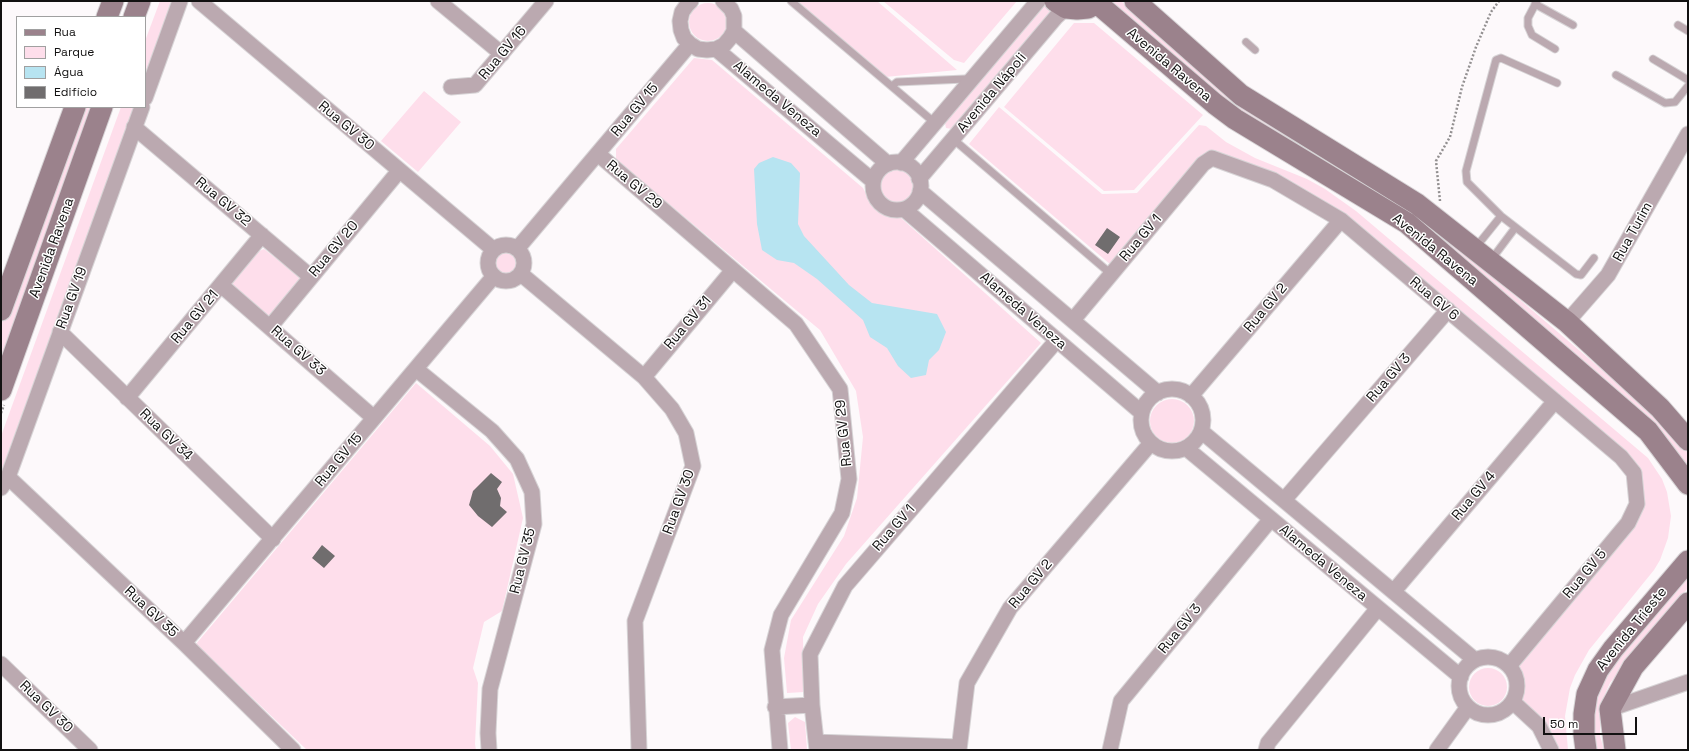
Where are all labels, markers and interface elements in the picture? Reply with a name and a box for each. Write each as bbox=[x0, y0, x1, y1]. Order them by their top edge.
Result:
legend bbox=[16, 16, 146, 108]
street label: Rua GV 16 bbox=[476, 23, 530, 83]
text: Rua bbox=[54, 24, 76, 40]
street label: Avenida Ravena bbox=[1123, 25, 1215, 105]
text: Parque bbox=[54, 44, 94, 60]
street label: Avenida Nápoli bbox=[954, 50, 1030, 136]
street label: Alameda Veneza bbox=[730, 57, 824, 141]
text: Água bbox=[54, 64, 84, 80]
street label: Rua GV 15 bbox=[608, 80, 662, 140]
text: Edifício bbox=[54, 84, 97, 100]
street label: Rua GV 30 bbox=[315, 98, 377, 154]
street label: Rua GV 29 bbox=[603, 157, 665, 213]
street label: Rua GV 32 bbox=[192, 174, 254, 230]
street label: Avenida Ravena bbox=[26, 196, 78, 300]
street label: Rua Turim bbox=[1610, 199, 1656, 265]
street label: Avenida Ravena bbox=[1389, 210, 1481, 290]
street label: Rua GV 1 bbox=[1117, 211, 1165, 265]
street label: Rua GV 20 bbox=[306, 218, 362, 280]
street label: Rua GV 19 bbox=[53, 265, 91, 331]
street label: Alameda Veneza bbox=[976, 269, 1070, 353]
street label: Rua GV 6 bbox=[1406, 274, 1462, 324]
street label: Rua GV 2 bbox=[1241, 280, 1291, 336]
street label: Rua GV 21 bbox=[168, 287, 222, 347]
street label: Rua GV 31 bbox=[661, 293, 715, 353]
street label: Rua GV 33 bbox=[267, 323, 329, 379]
street label: Rua GV 3 bbox=[1363, 350, 1415, 406]
street label: Rua GV 29 bbox=[832, 399, 856, 467]
street label: Rua GV 34 bbox=[136, 405, 196, 465]
street label: Rua GV 15 bbox=[312, 430, 366, 490]
street label: Rua GV 30 bbox=[660, 467, 698, 537]
street label: Rua GV 4 bbox=[1449, 468, 1499, 524]
street label: Rua GV 1 bbox=[869, 501, 919, 555]
street label: Alameda Veneza bbox=[1276, 521, 1370, 605]
street label: Rua GV 35 bbox=[507, 526, 539, 596]
street label: Rua GV 5 bbox=[1560, 546, 1610, 602]
street label: Rua GV 2 bbox=[1006, 556, 1056, 612]
street label: Rua GV 35 bbox=[121, 583, 181, 641]
street label: Avenida Trieste bbox=[1593, 584, 1671, 674]
street label: Rua GV 3 bbox=[1155, 601, 1205, 657]
street label: Rua GV 30 bbox=[16, 677, 76, 737]
scale bar bbox=[1545, 709, 1639, 735]
text: 50 m bbox=[1550, 716, 1578, 732]

